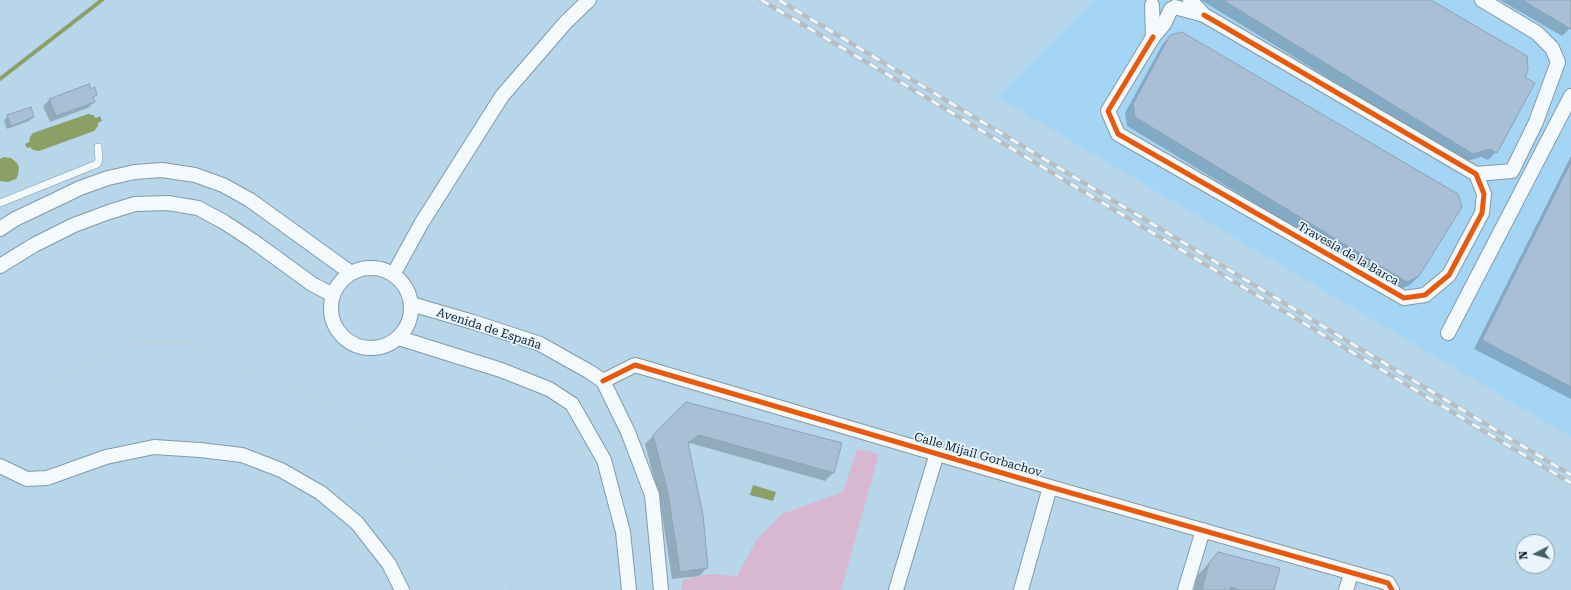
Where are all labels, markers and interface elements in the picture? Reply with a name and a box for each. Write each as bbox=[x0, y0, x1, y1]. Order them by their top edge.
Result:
street label: Travesía de la Barca bbox=[1295, 219, 1401, 289]
street label: Avenida de España bbox=[435, 305, 543, 353]
street label: Calle Mijail Gorbachov bbox=[912, 430, 1044, 480]
north arrow bbox=[1515, 534, 1555, 574]
text: N bbox=[1517, 550, 1530, 560]

